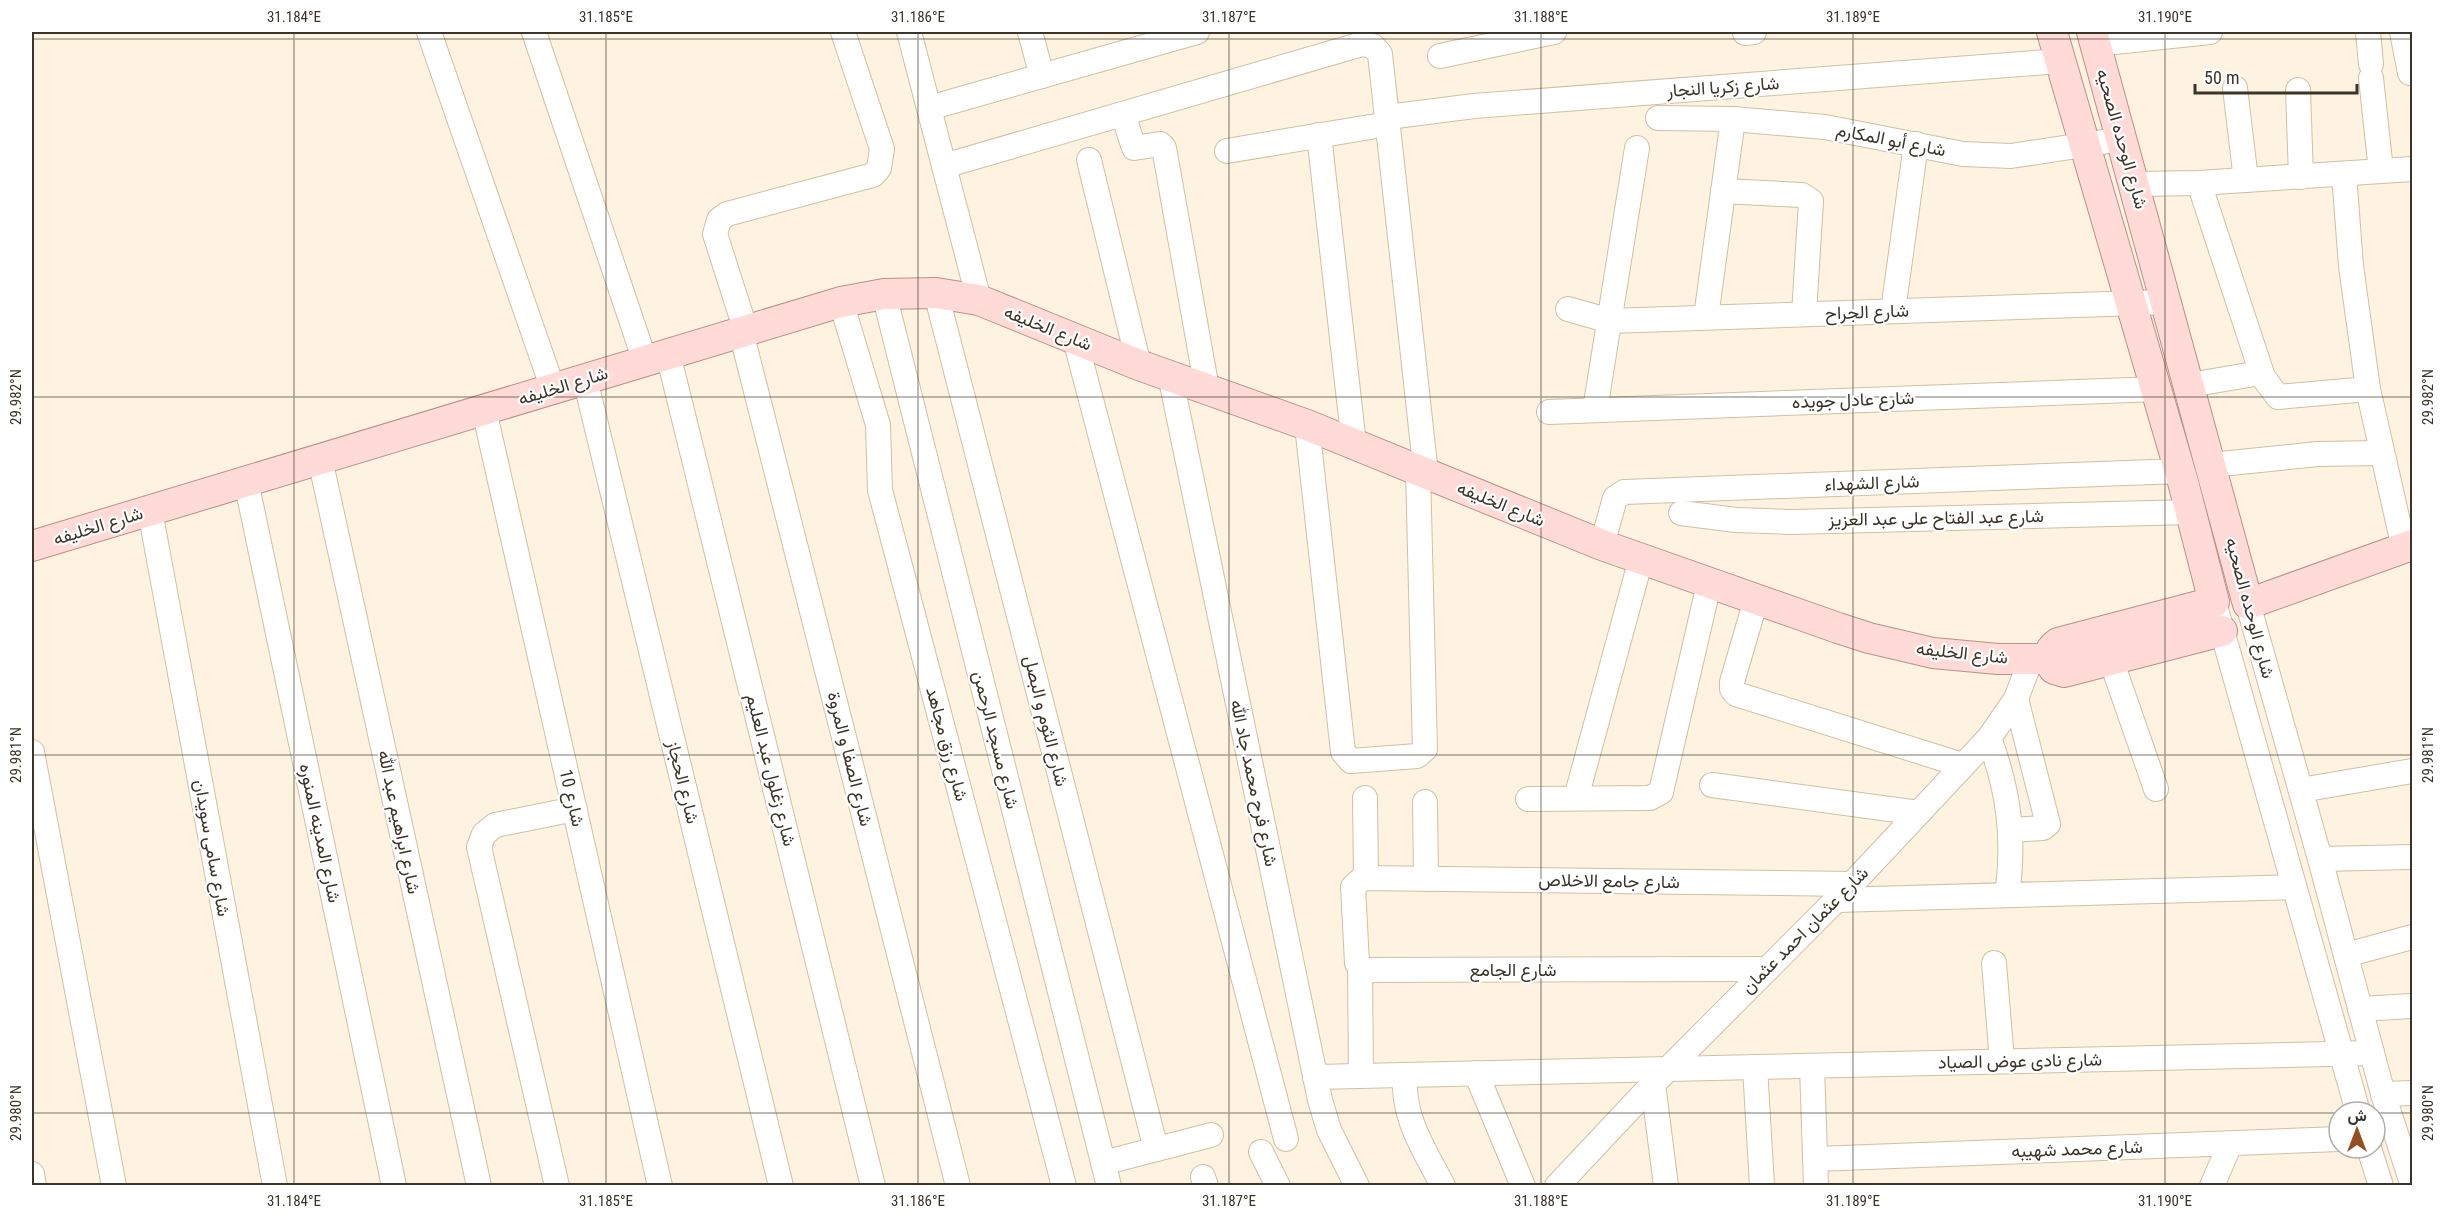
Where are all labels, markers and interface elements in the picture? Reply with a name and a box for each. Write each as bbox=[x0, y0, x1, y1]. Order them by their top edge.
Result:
text: 31.184°E bbox=[267, 8, 321, 26]
text: 31.185°E bbox=[579, 8, 633, 26]
text: 31.186°E bbox=[891, 8, 945, 26]
text: 31.187°E bbox=[1202, 8, 1256, 26]
text: 31.188°E bbox=[1514, 8, 1568, 26]
text: 31.189°E bbox=[1826, 8, 1880, 26]
text: 31.190°E bbox=[2138, 8, 2192, 26]
scale bar bbox=[2195, 57, 2357, 95]
street label: شارع الوحده الصحيه bbox=[2091, 66, 2153, 212]
text: 50 m bbox=[2204, 67, 2239, 88]
street label: شارع زكريا النجار bbox=[1665, 72, 1780, 103]
street label: شارع أبو المكارم bbox=[1834, 119, 1948, 162]
street label: شارع الخليفه bbox=[1001, 300, 1095, 356]
street label: شارع الجراح bbox=[1825, 300, 1909, 325]
street label: شارع الخليفه bbox=[516, 362, 611, 411]
text: 29.982°N bbox=[7, 369, 25, 425]
text: 29.982°N bbox=[2419, 369, 2437, 425]
street label: شارع عادل جويده bbox=[1791, 387, 1915, 414]
street label: شارع الشهداء bbox=[1824, 470, 1920, 497]
street label: شارع الخليفه bbox=[1454, 476, 1548, 532]
street label: شارع الخليفه bbox=[51, 502, 146, 551]
street label: شارع عبد الفتاح على عبد العزيز bbox=[1827, 505, 2044, 532]
street label: شارع الوحده الصحيه bbox=[2220, 535, 2279, 681]
street label: شارع الخليفه bbox=[1915, 637, 2009, 670]
street label: شارع الثوم و البصل bbox=[1018, 653, 1073, 789]
street label: شارع مسجد الرحمن bbox=[967, 669, 1024, 811]
street label: شارع رزق مجاهد bbox=[920, 685, 973, 804]
street label: شارع الصفا و المروة bbox=[822, 689, 877, 829]
street label: شارع زغلول عبد العليم bbox=[740, 691, 801, 849]
street label: شارع فرح محمد جاد الله bbox=[1225, 698, 1282, 869]
text: 29.981°N bbox=[7, 727, 25, 783]
text: 29.981°N bbox=[2419, 727, 2437, 783]
street label: شارع الحجاز bbox=[661, 737, 704, 826]
street label: شارع ابراهيم عبد الله bbox=[372, 748, 425, 896]
street label: شارع المدينه المنوره bbox=[294, 761, 345, 905]
street label: شارع 10 bbox=[554, 767, 589, 829]
street label: شارع سامى سويدان bbox=[188, 778, 235, 918]
street label: شارع عثمان احمد عثمان bbox=[1737, 862, 1874, 999]
street label: شارع جامع الاخلاص bbox=[1538, 869, 1680, 894]
street label: شارع الجامع bbox=[1469, 959, 1557, 982]
street label: شارع نادى عوض الصياد bbox=[1938, 1049, 2102, 1074]
text: 29.980°N bbox=[7, 1085, 25, 1141]
text: 29.980°N bbox=[2419, 1085, 2437, 1141]
north arrow bbox=[2327, 1100, 2387, 1160]
text: ش bbox=[2347, 1106, 2367, 1125]
street label: شارع محمد شهيبه bbox=[2011, 1136, 2143, 1163]
text: 31.184°E bbox=[267, 1192, 321, 1210]
text: 31.185°E bbox=[579, 1192, 633, 1210]
text: 31.186°E bbox=[891, 1192, 945, 1210]
text: 31.187°E bbox=[1202, 1192, 1256, 1210]
text: 31.188°E bbox=[1514, 1192, 1568, 1210]
text: 31.189°E bbox=[1826, 1192, 1880, 1210]
text: 31.190°E bbox=[2138, 1192, 2192, 1210]

